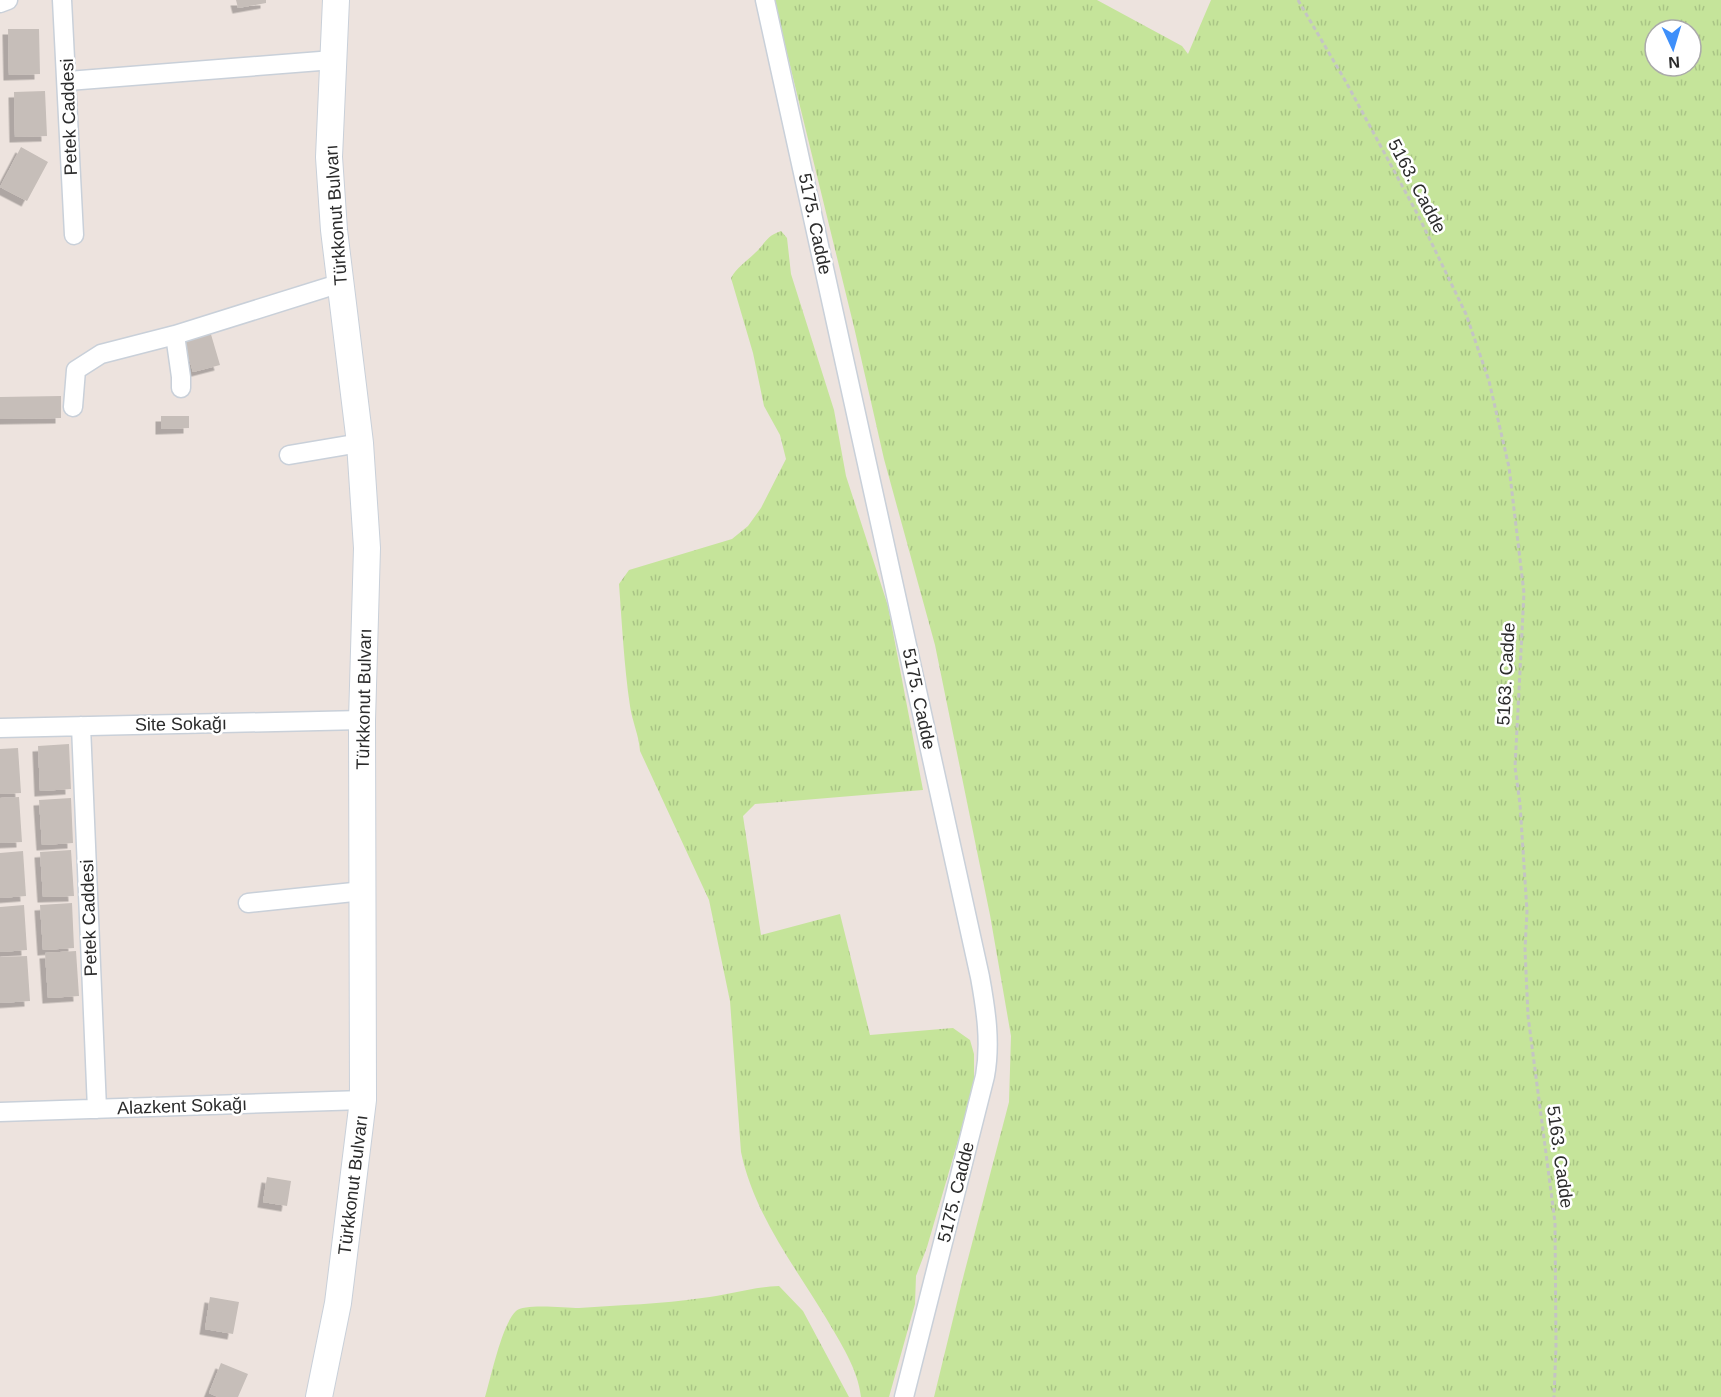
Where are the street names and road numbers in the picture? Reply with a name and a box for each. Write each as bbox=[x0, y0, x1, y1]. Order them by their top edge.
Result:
street label: Petek Caddesi bbox=[57, 58, 81, 176]
street label: 5163. Cadde bbox=[1384, 136, 1450, 236]
street label: Türkkonut Bulvarı bbox=[321, 144, 351, 286]
street label: 5175. Cadde bbox=[795, 172, 835, 276]
street label: 5163. Cadde bbox=[1493, 622, 1519, 726]
street label: Türkkonut Bulvarı bbox=[353, 628, 375, 770]
street label: 5175. Cadde bbox=[899, 647, 939, 751]
street label: Site Sokağı bbox=[135, 713, 227, 735]
street label: Petek Caddesi bbox=[77, 859, 101, 977]
street label: Alazkent Sokağı bbox=[117, 1094, 247, 1118]
street label: 5163. Cadde bbox=[1543, 1105, 1577, 1209]
street label: Türkkonut Bulvarı bbox=[334, 1114, 372, 1256]
street label: 5175. Cadde bbox=[934, 1140, 978, 1244]

